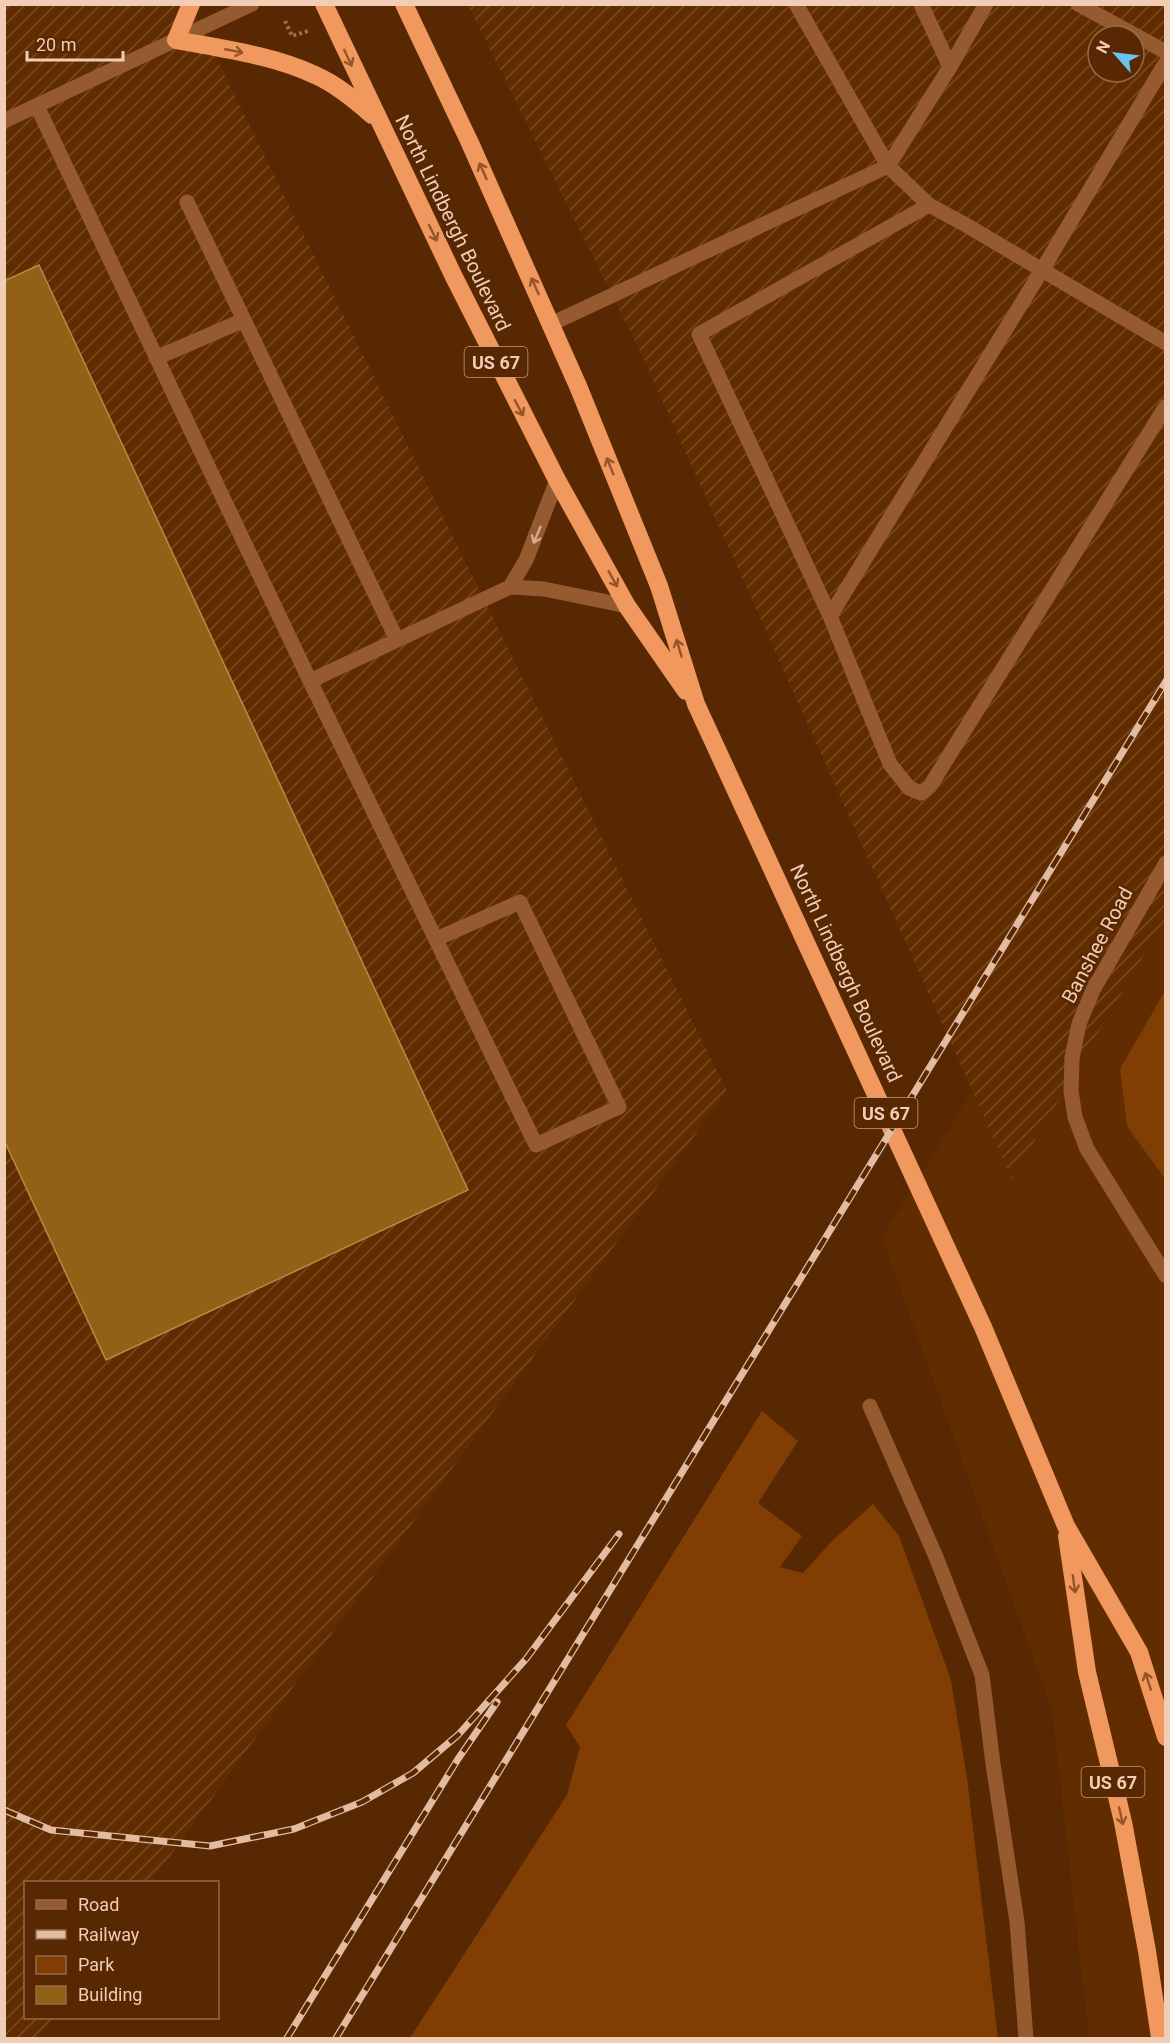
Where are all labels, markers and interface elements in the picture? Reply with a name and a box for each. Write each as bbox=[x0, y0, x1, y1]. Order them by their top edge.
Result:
scale bar bbox=[27, 24, 123, 62]
north arrow bbox=[1086, 24, 1146, 84]
text: 20 m bbox=[36, 34, 76, 55]
text: N bbox=[1092, 38, 1114, 57]
one-way arrow bbox=[223, 46, 243, 57]
one-way arrow bbox=[342, 48, 354, 66]
street label: North Lindbergh Boulevard bbox=[390, 111, 516, 335]
one-way arrow bbox=[476, 162, 488, 180]
one-way arrow bbox=[427, 224, 439, 242]
one-way arrow bbox=[528, 278, 540, 296]
road number: US 67 bbox=[464, 347, 528, 377]
one-way arrow bbox=[514, 399, 526, 417]
one-way arrow bbox=[604, 457, 615, 476]
one-way arrow bbox=[531, 525, 542, 543]
one-way arrow bbox=[607, 570, 619, 587]
one-way arrow bbox=[673, 639, 684, 658]
street label: North Lindbergh Boulevard bbox=[785, 860, 907, 1086]
street label: Banshee Road bbox=[1056, 883, 1138, 1007]
road number: US 67 bbox=[854, 1098, 918, 1128]
one-way arrow bbox=[1068, 1573, 1079, 1593]
one-way arrow bbox=[1142, 1672, 1153, 1691]
road number: US 67 bbox=[1082, 1767, 1144, 1797]
one-way arrow bbox=[1116, 1806, 1128, 1825]
legend bbox=[24, 1881, 219, 2019]
text: Road bbox=[78, 1894, 119, 1915]
text: Railway bbox=[78, 1924, 140, 1945]
text: Park bbox=[78, 1954, 115, 1975]
text: Building bbox=[78, 1984, 142, 2005]

